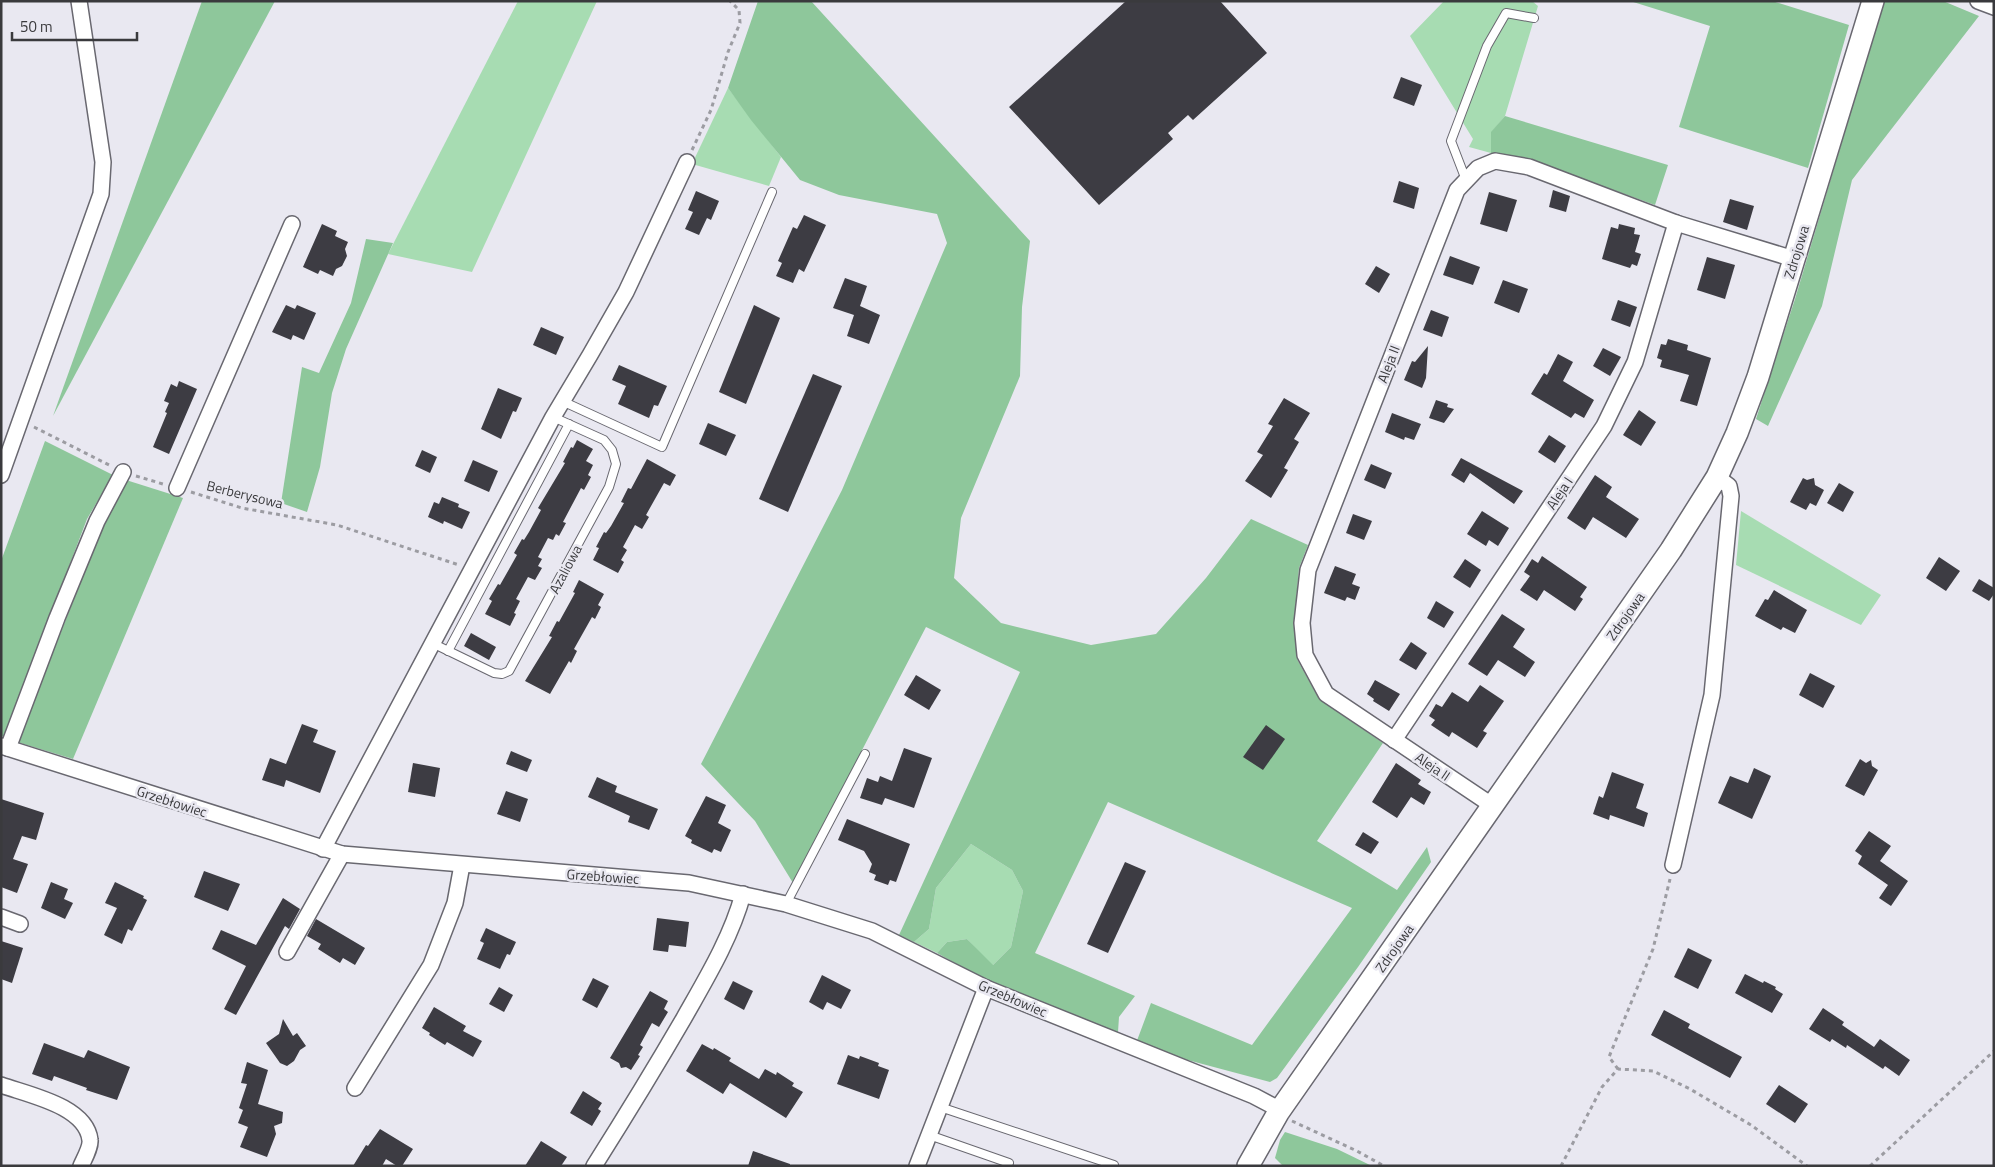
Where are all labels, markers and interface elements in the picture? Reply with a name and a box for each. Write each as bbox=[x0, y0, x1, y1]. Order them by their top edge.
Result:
scale bar bbox=[12, 10, 138, 42]
text: 50 m bbox=[20, 15, 53, 38]
street label: Zdrojowa bbox=[1778, 223, 1814, 281]
street label: Aleja II bbox=[1371, 342, 1405, 386]
street label: Aleja I bbox=[1540, 473, 1578, 513]
street label: Berberysowa bbox=[205, 474, 285, 514]
street label: Azaliowa bbox=[543, 541, 587, 597]
street label: Zdrojowa bbox=[1601, 588, 1649, 644]
street label: Aleja II bbox=[1411, 746, 1455, 786]
street label: Grzebłowiec bbox=[134, 780, 210, 822]
street label: Grzebłowiec bbox=[566, 863, 640, 889]
street label: Zdrojowa bbox=[1370, 920, 1418, 976]
street label: Grzebłowiec bbox=[975, 974, 1051, 1022]

